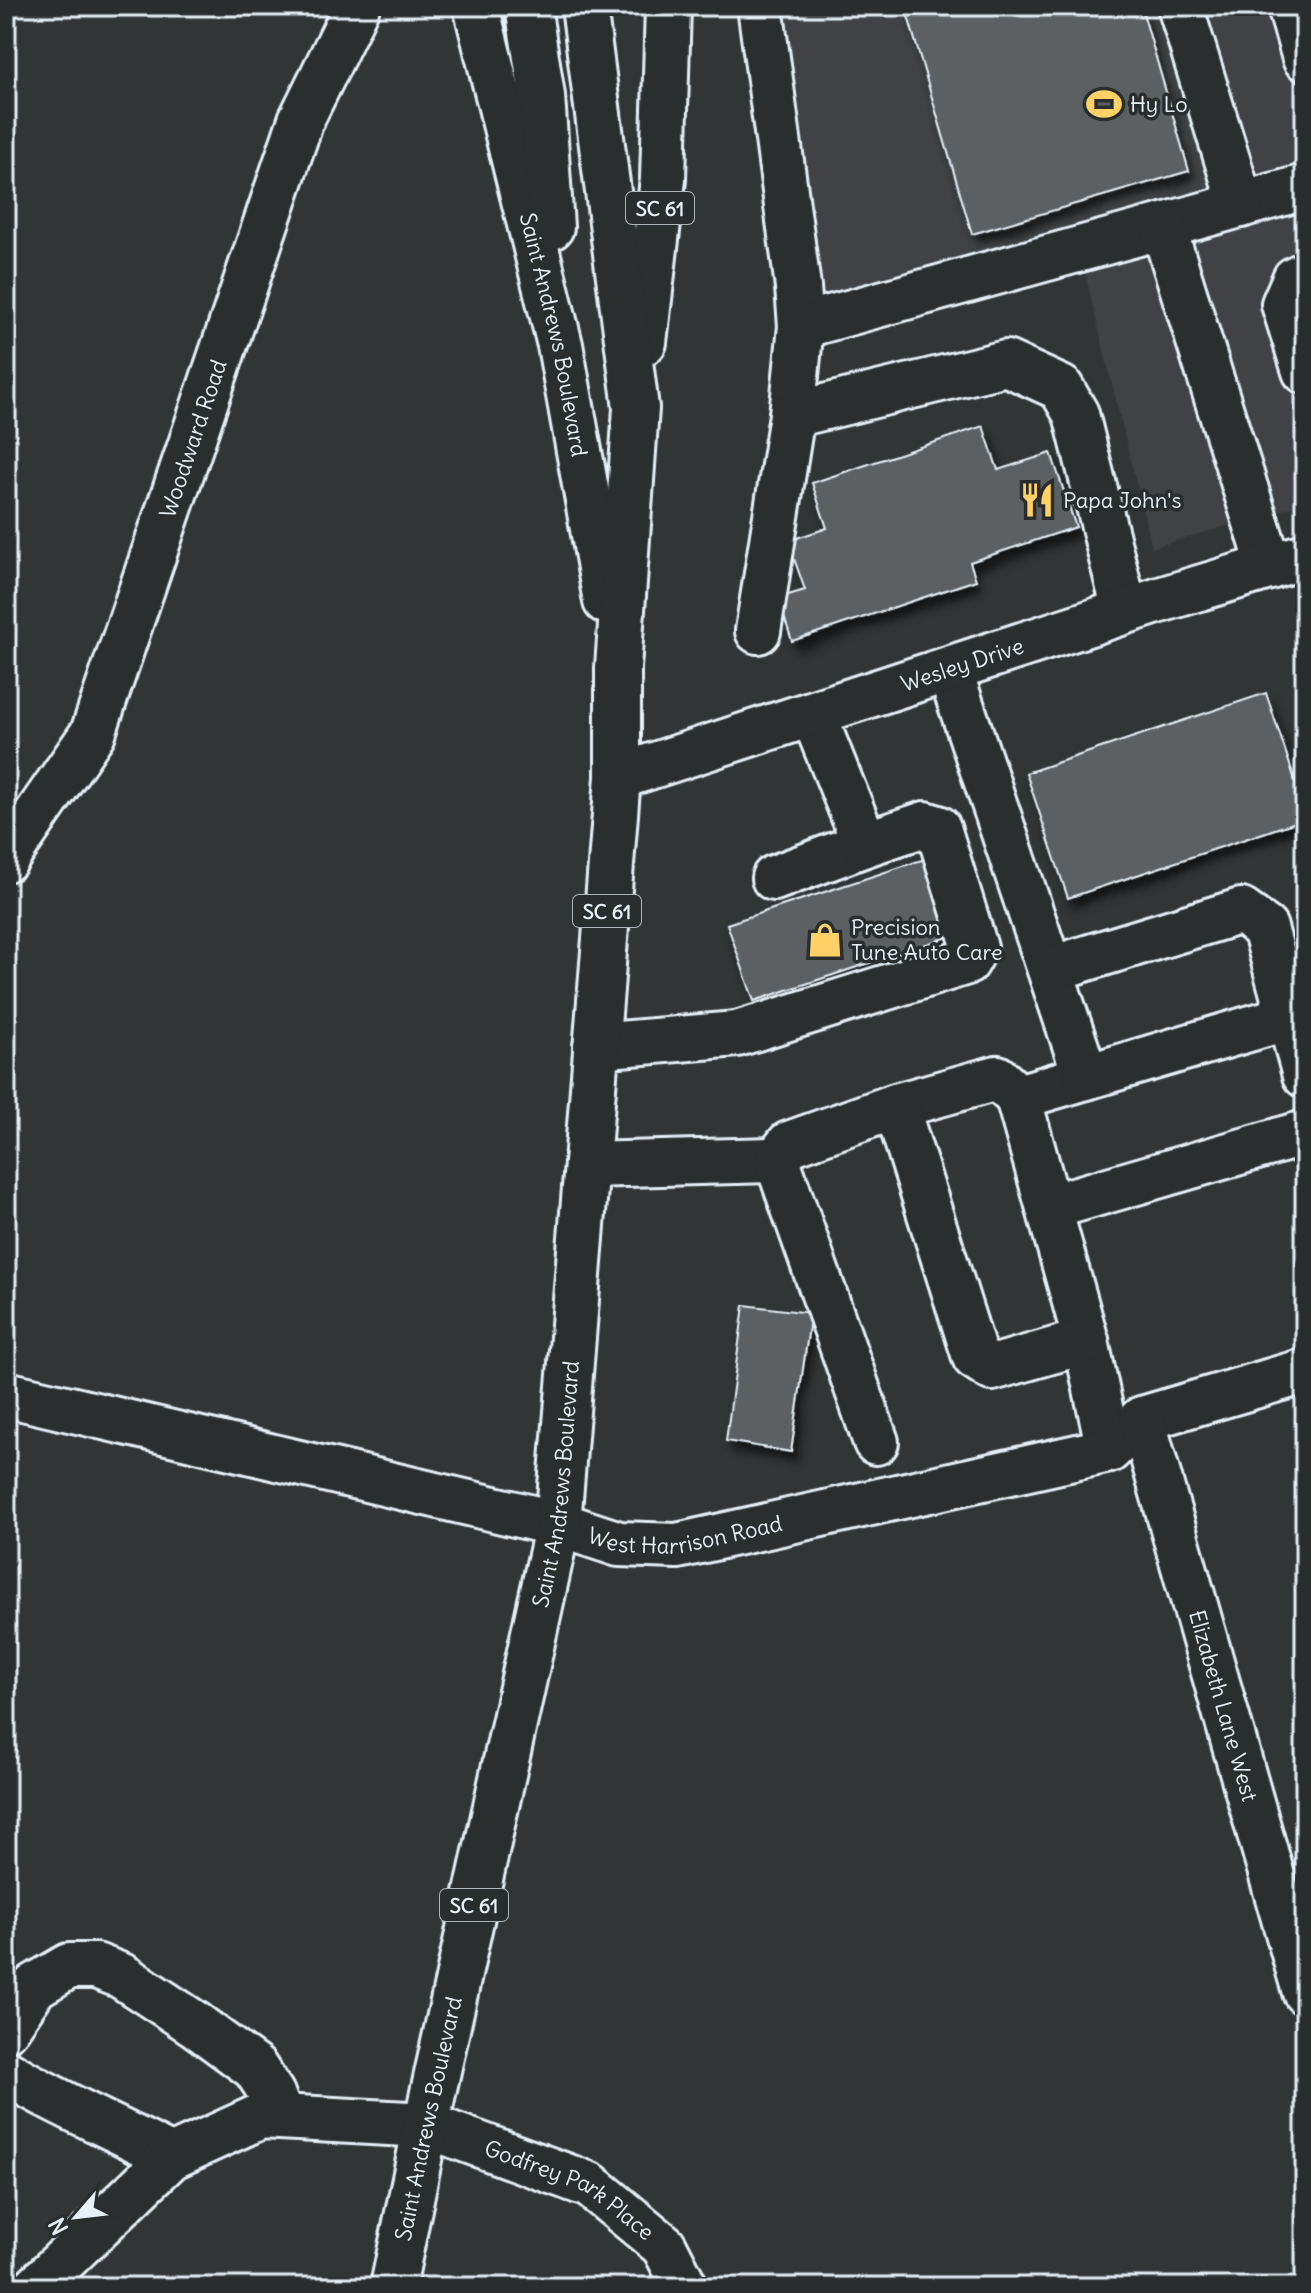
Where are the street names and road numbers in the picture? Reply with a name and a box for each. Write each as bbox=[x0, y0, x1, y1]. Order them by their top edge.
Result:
road number: SC 61 bbox=[626, 192, 694, 224]
street label: Saint Andrews Boulevard bbox=[514, 210, 594, 459]
street label: Woodward Road bbox=[153, 356, 233, 521]
street label: Wesley Drive bbox=[897, 631, 1027, 698]
road number: SC 61 bbox=[573, 895, 641, 927]
street label: Saint Andrews Boulevard bbox=[526, 1360, 585, 1610]
street label: West Harrison Road bbox=[584, 1509, 785, 1560]
street label: Elizabeth Lane West bbox=[1183, 1607, 1264, 1805]
road number: SC 61 bbox=[440, 1889, 508, 1921]
street label: Saint Andrews Boulevard bbox=[389, 1994, 468, 2243]
street label: Godfrey Park Place bbox=[481, 2134, 660, 2246]

